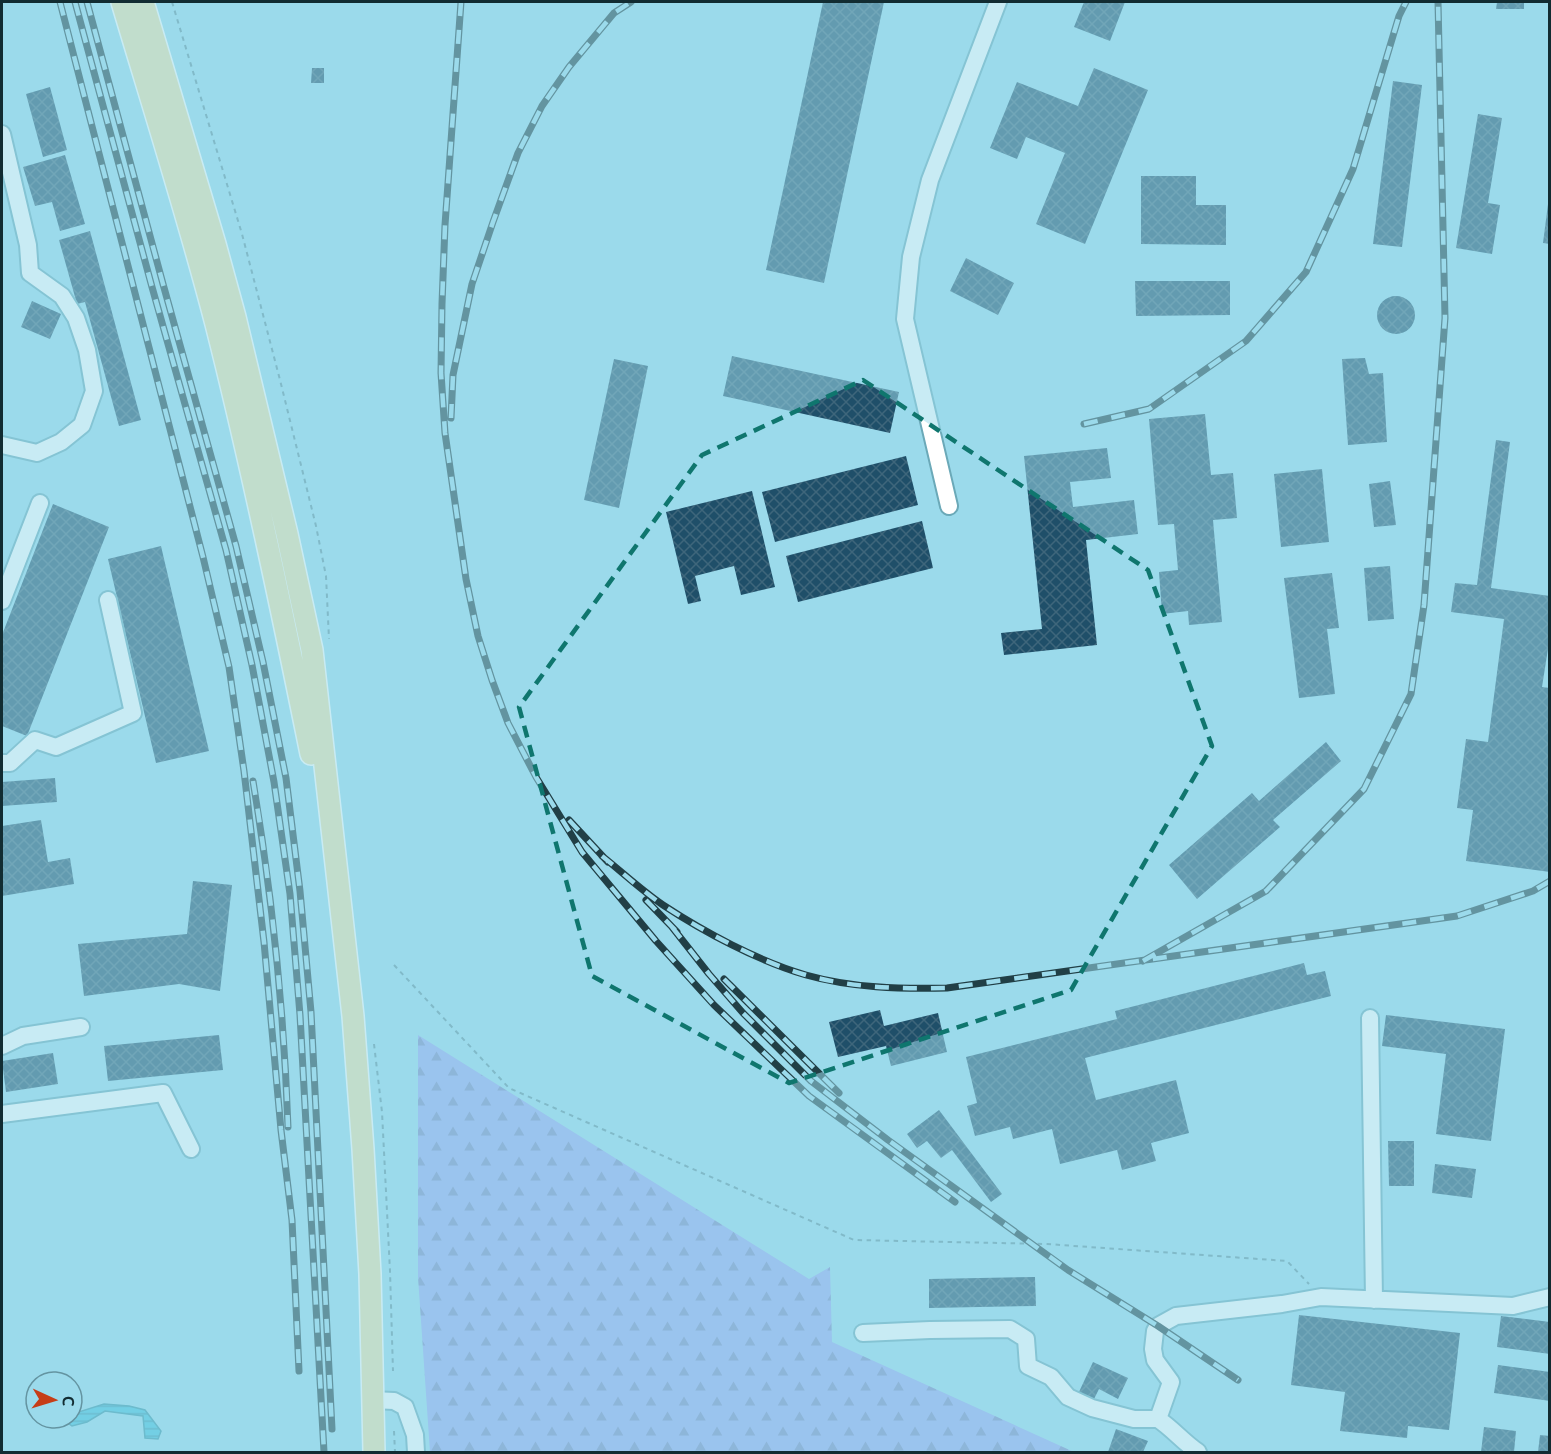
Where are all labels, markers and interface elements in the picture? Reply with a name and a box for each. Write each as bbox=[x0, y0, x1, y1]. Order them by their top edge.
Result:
north arrow bbox=[24, 1370, 84, 1430]
text: С bbox=[60, 1395, 78, 1407]

